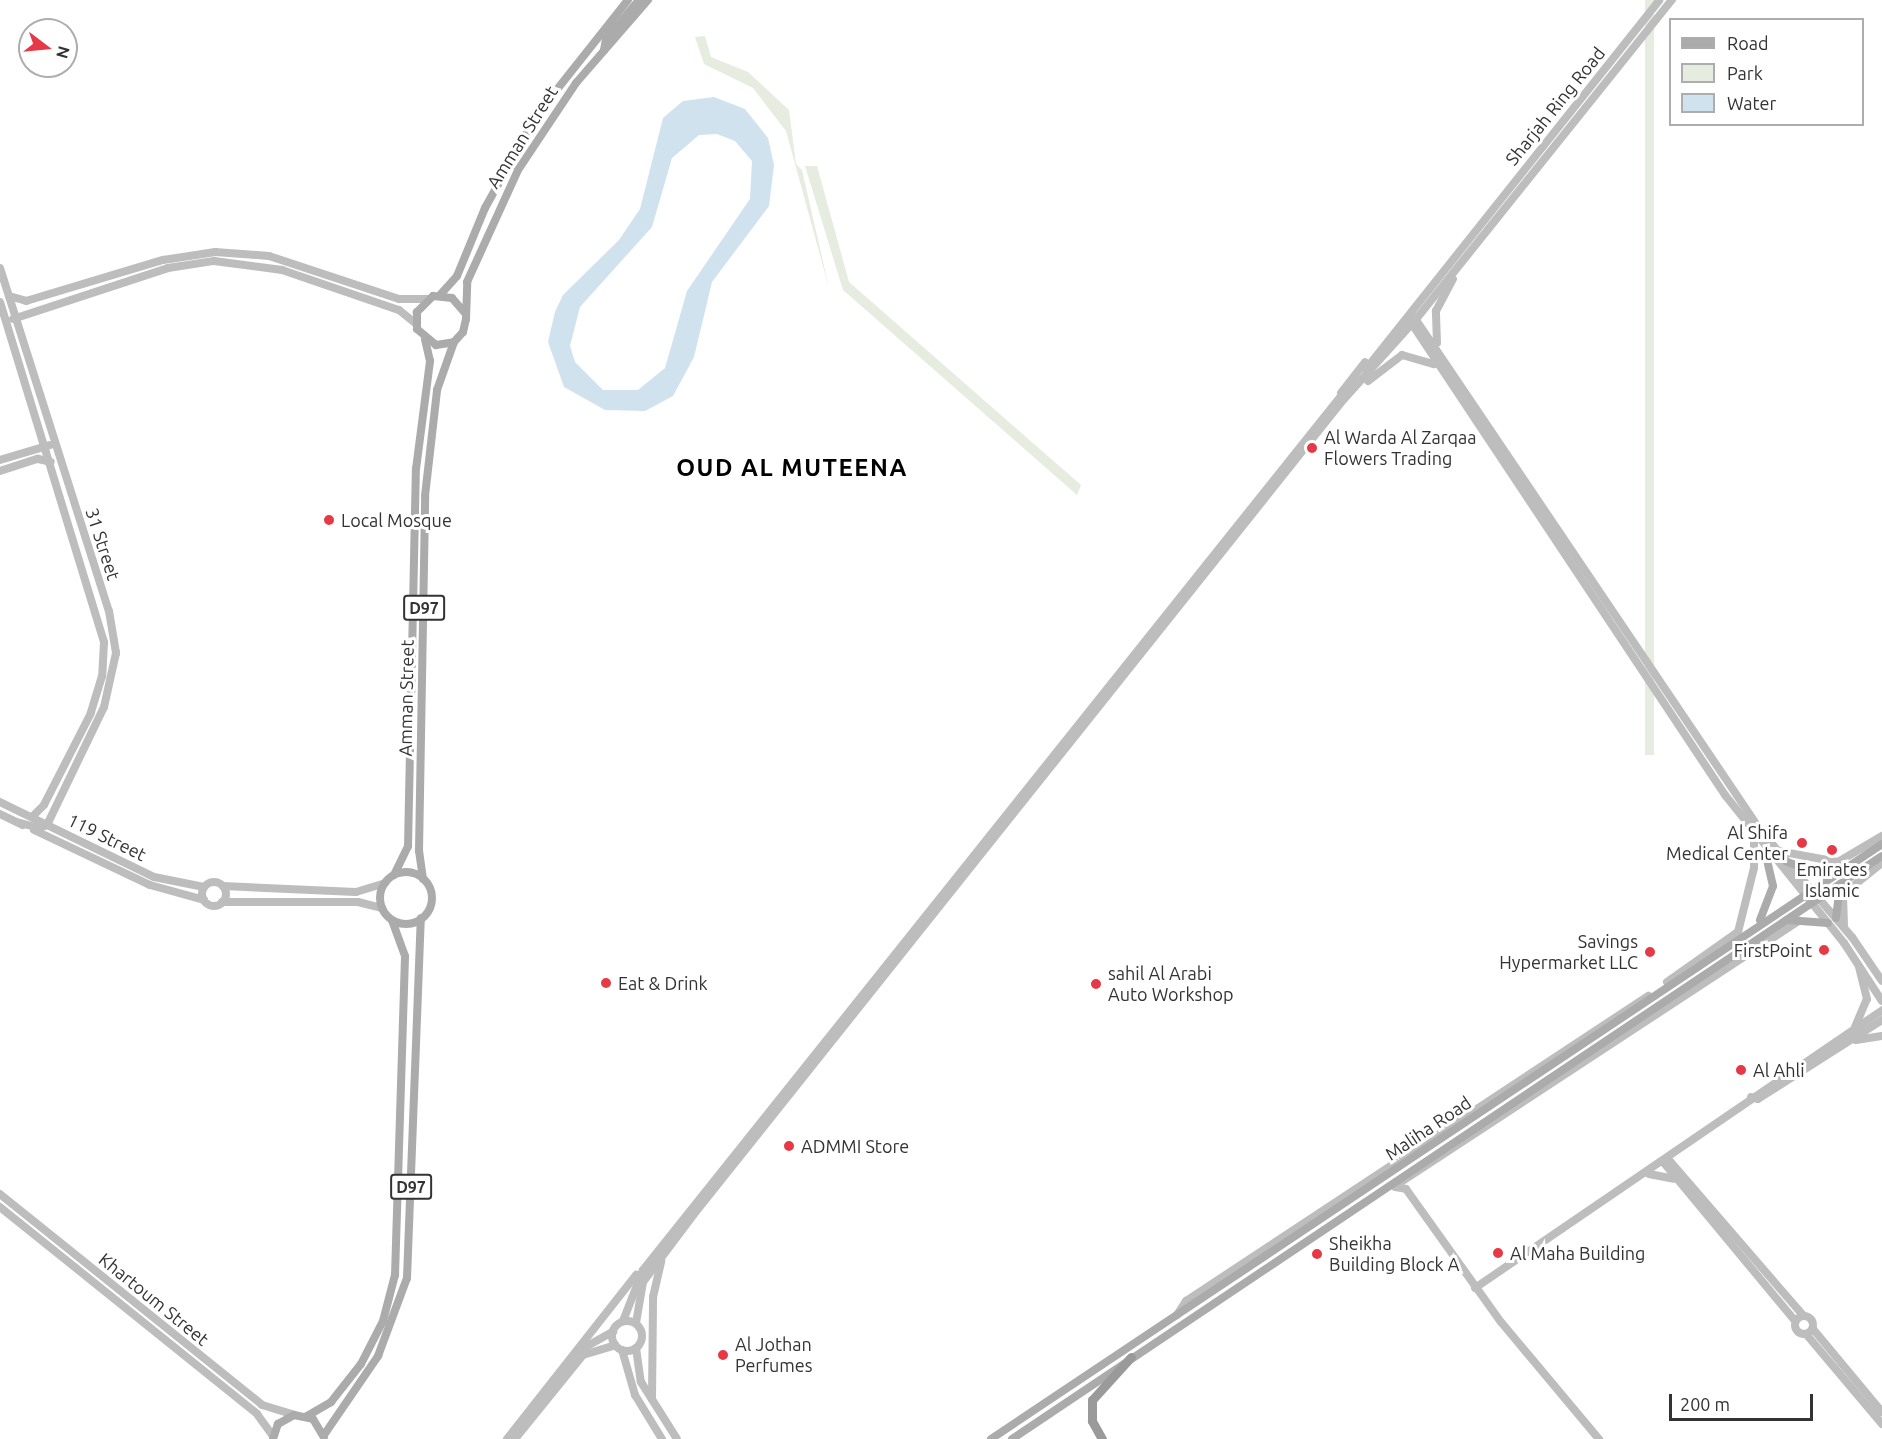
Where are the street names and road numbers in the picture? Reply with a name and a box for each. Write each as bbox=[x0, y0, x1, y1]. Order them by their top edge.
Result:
street label: Sharjah Ring Road bbox=[1501, 43, 1609, 169]
street label: Amman Street bbox=[482, 82, 562, 192]
street label: 31 Street bbox=[81, 505, 125, 583]
road number: D97 bbox=[403, 595, 445, 621]
street label: Amman Street bbox=[394, 639, 418, 757]
street label: 119 Street bbox=[64, 809, 150, 865]
street label: Maliha Road bbox=[1381, 1091, 1475, 1165]
road number: D97 bbox=[390, 1174, 432, 1200]
street label: Khartoum Street bbox=[95, 1248, 213, 1350]

